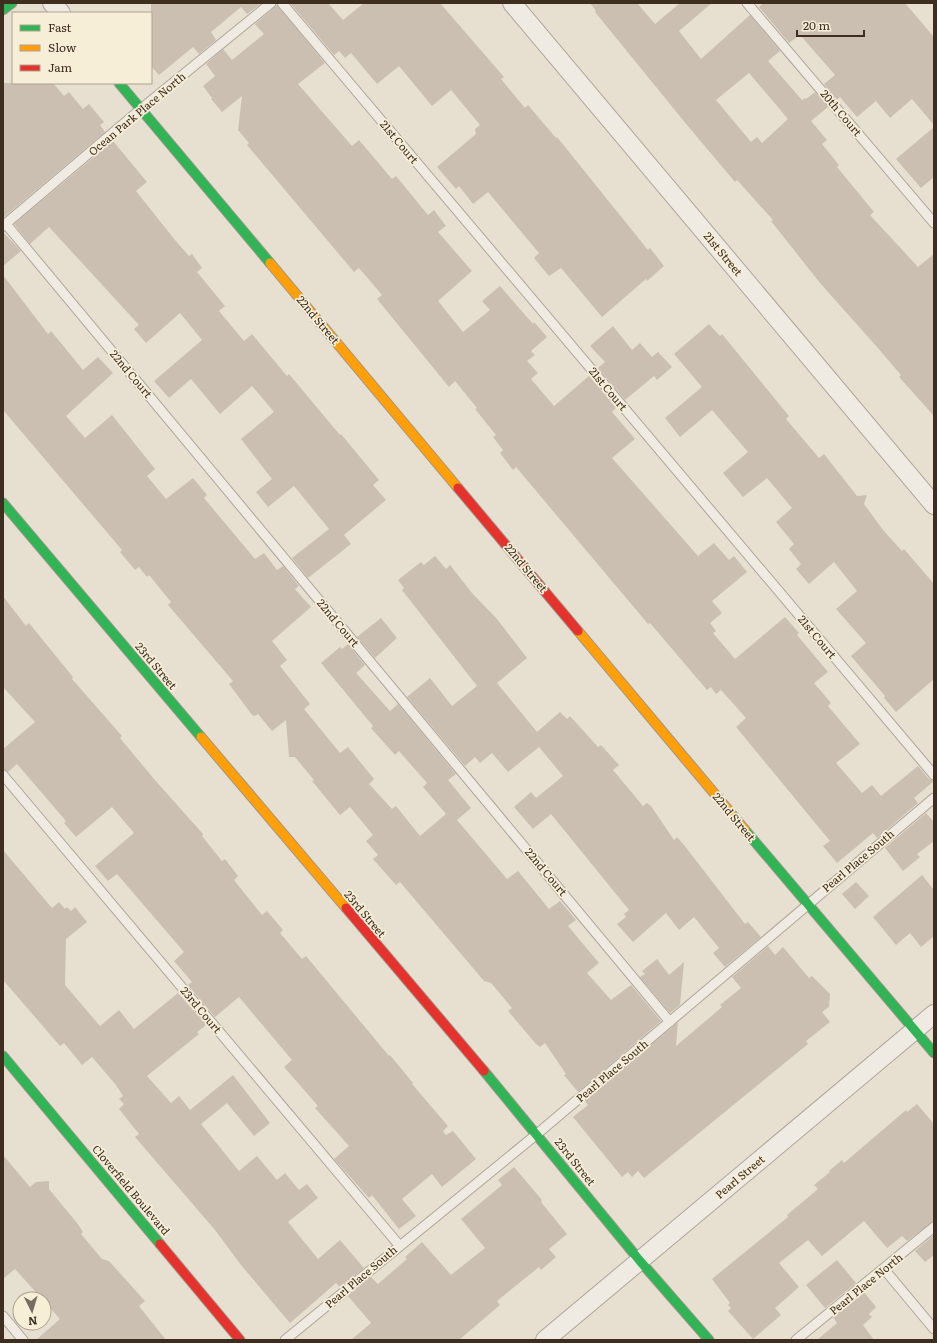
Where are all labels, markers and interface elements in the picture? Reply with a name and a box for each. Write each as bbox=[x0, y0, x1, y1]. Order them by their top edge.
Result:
legend bbox=[12, 12, 152, 84]
scale bar bbox=[797, 12, 864, 38]
text: 20 m bbox=[803, 16, 830, 34]
text: Fast bbox=[48, 18, 72, 36]
text: Slow bbox=[48, 38, 77, 56]
text: Jam bbox=[48, 58, 73, 76]
street label: Ocean Park Place North bbox=[84, 68, 188, 159]
street label: 20th Court bbox=[817, 86, 866, 140]
street label: 21st Court bbox=[377, 116, 423, 167]
street label: 21st Street bbox=[701, 228, 747, 279]
street label: 22nd Street bbox=[294, 292, 344, 347]
street label: 22nd Court bbox=[107, 346, 157, 401]
street label: 21st Court bbox=[586, 363, 632, 414]
street label: 22nd Street bbox=[502, 540, 552, 595]
street label: 22nd Court bbox=[314, 595, 364, 650]
street label: 21st Court bbox=[795, 611, 841, 662]
street label: 23rd Street bbox=[132, 638, 182, 693]
street label: 22nd Street bbox=[710, 789, 760, 844]
street label: Pearl Place South bbox=[818, 825, 897, 895]
street label: 22nd Court bbox=[522, 844, 572, 899]
street label: 23rd Street bbox=[341, 886, 391, 941]
street label: 23rd Court bbox=[178, 983, 226, 1036]
street label: Pearl Place South bbox=[572, 1035, 651, 1105]
street label: 23rd Street bbox=[552, 1134, 600, 1189]
street label: Cloverfield Boulevard bbox=[89, 1141, 174, 1238]
street label: Pearl Street bbox=[711, 1150, 768, 1202]
street label: Pearl Place South bbox=[321, 1241, 400, 1311]
street label: Pearl Place North bbox=[825, 1249, 906, 1318]
north arrow bbox=[12, 1291, 52, 1331]
text: N bbox=[28, 1314, 38, 1330]

